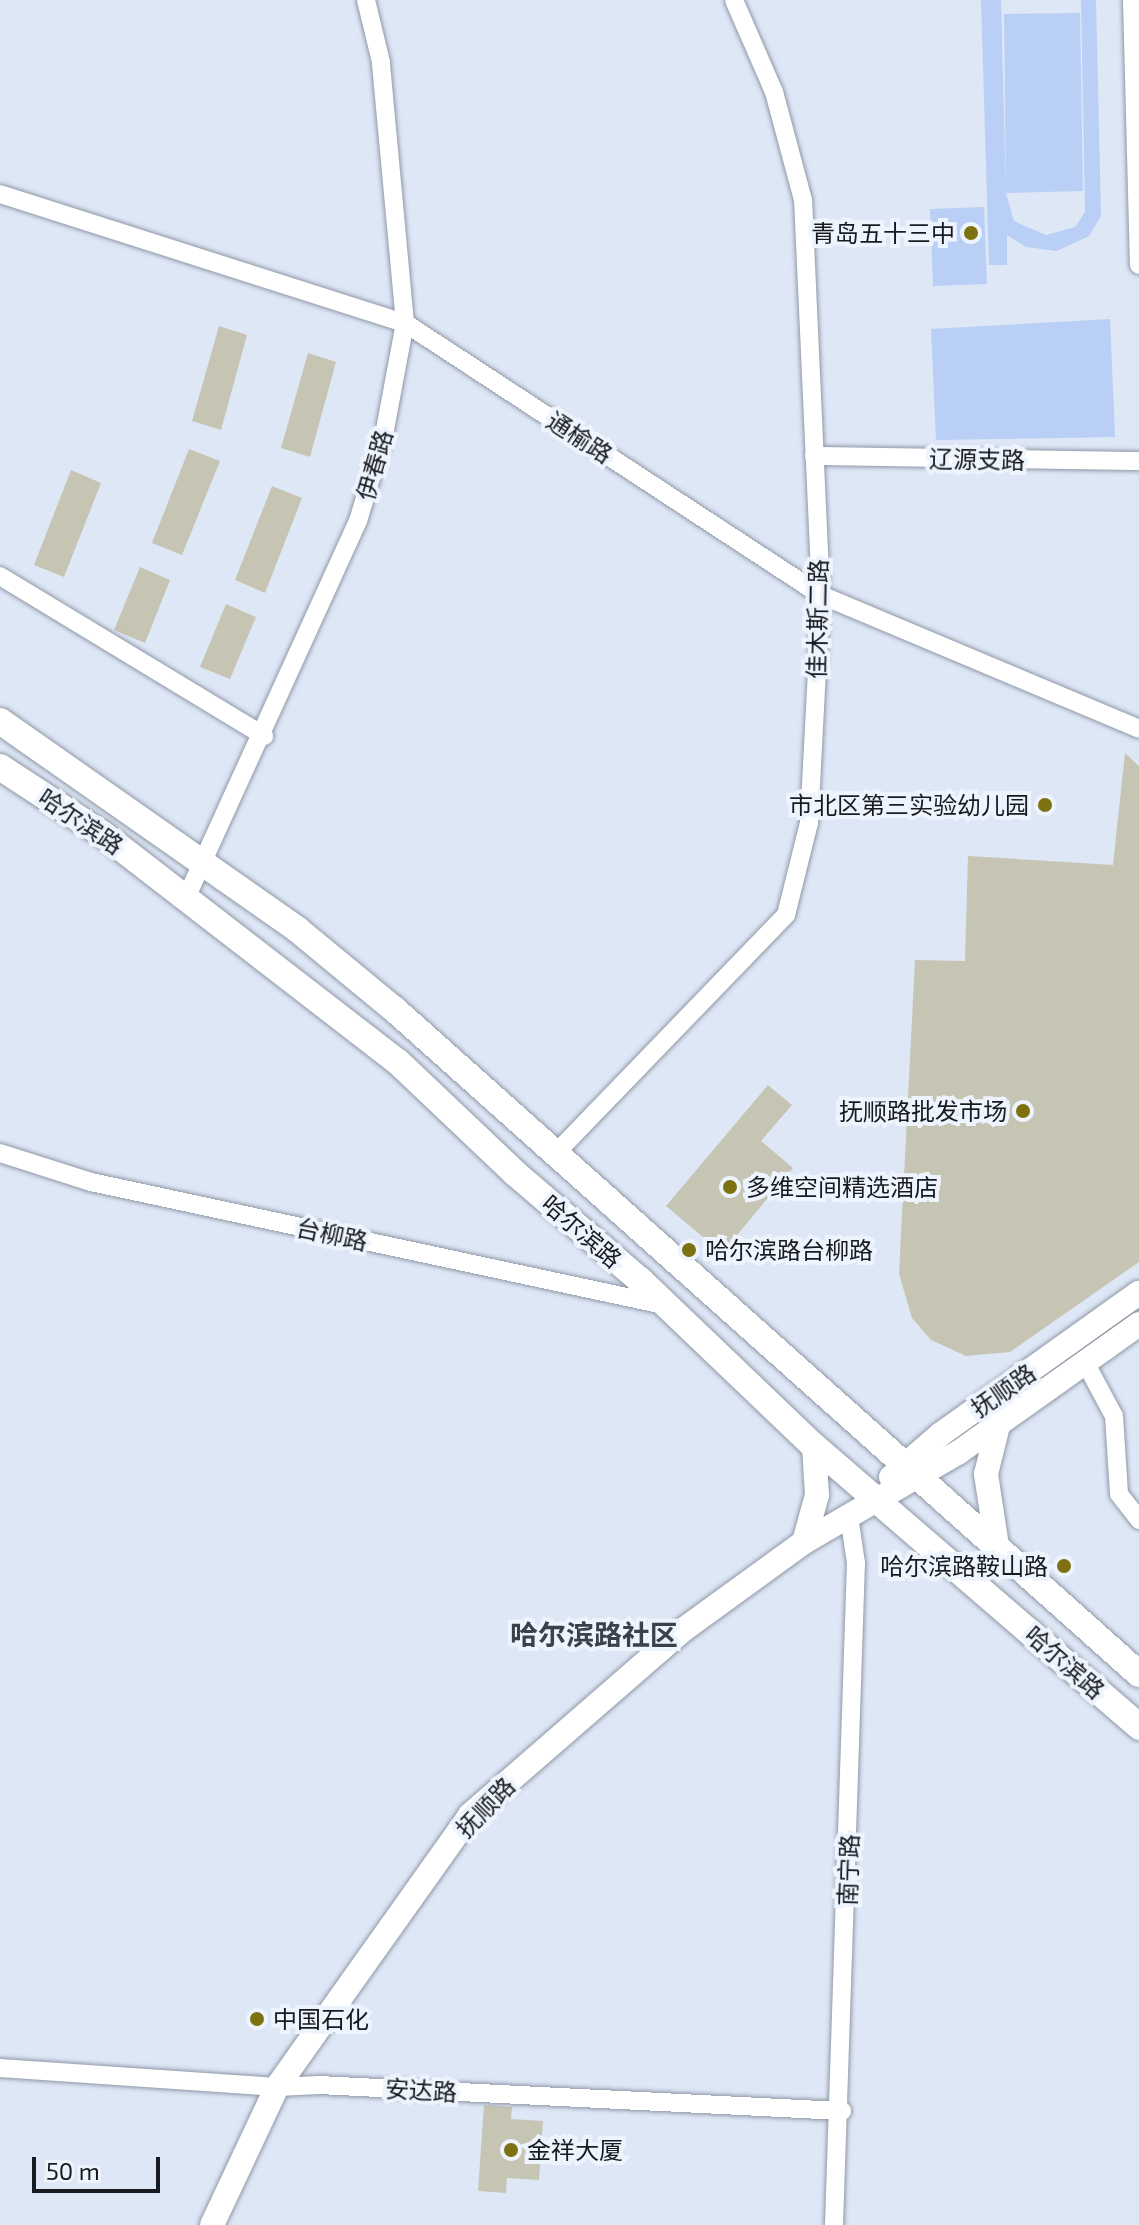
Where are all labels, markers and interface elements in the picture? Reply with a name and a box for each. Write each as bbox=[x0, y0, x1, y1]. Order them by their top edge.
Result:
place label: 青岛五十三中 bbox=[811, 219, 955, 247]
marker: 青岛五十三中 bbox=[962, 224, 980, 242]
street label: 通榆路 bbox=[542, 405, 618, 469]
street label: 伊春路 bbox=[350, 426, 398, 504]
street label: 辽源支路 bbox=[929, 444, 1025, 474]
street label: 佳木斯二路 bbox=[802, 559, 832, 679]
street label: 哈尔滨路 bbox=[33, 782, 129, 860]
place label: 市北区第三实验幼儿园 bbox=[789, 791, 1029, 819]
marker: 市北区第三实验幼儿园 bbox=[1036, 796, 1054, 814]
place label: 抚顺路批发市场 bbox=[839, 1097, 1007, 1125]
marker: 抚顺路批发市场 bbox=[1014, 1102, 1032, 1120]
place label: 多维空间精选酒店 bbox=[746, 1173, 938, 1201]
marker: 多维空间精选酒店 bbox=[721, 1178, 739, 1196]
street label: 哈尔滨路 bbox=[536, 1189, 628, 1273]
street label: 台柳路 bbox=[294, 1212, 370, 1256]
place label: 哈尔滨路台柳路 bbox=[705, 1236, 873, 1264]
marker: 哈尔滨路台柳路 bbox=[680, 1241, 698, 1259]
street label: 抚顺路 bbox=[965, 1358, 1041, 1422]
place label: 哈尔滨路鞍山路 bbox=[880, 1552, 1048, 1580]
marker: 哈尔滨路鞍山路 bbox=[1055, 1557, 1073, 1575]
district label: 哈尔滨路社区 bbox=[510, 1617, 678, 1651]
street label: 哈尔滨路 bbox=[1019, 1620, 1111, 1704]
street label: 抚顺路 bbox=[450, 1771, 520, 1843]
street label: 南宁路 bbox=[832, 1834, 864, 1906]
place label: 中国石化 bbox=[273, 2005, 369, 2033]
marker: 中国石化 bbox=[248, 2010, 266, 2028]
street label: 安达路 bbox=[384, 2074, 458, 2106]
place label: 金祥大厦 bbox=[527, 2136, 623, 2164]
scale bar bbox=[36, 2141, 164, 2191]
marker: 金祥大厦 bbox=[502, 2141, 520, 2159]
text: 50 m bbox=[46, 2156, 100, 2185]

